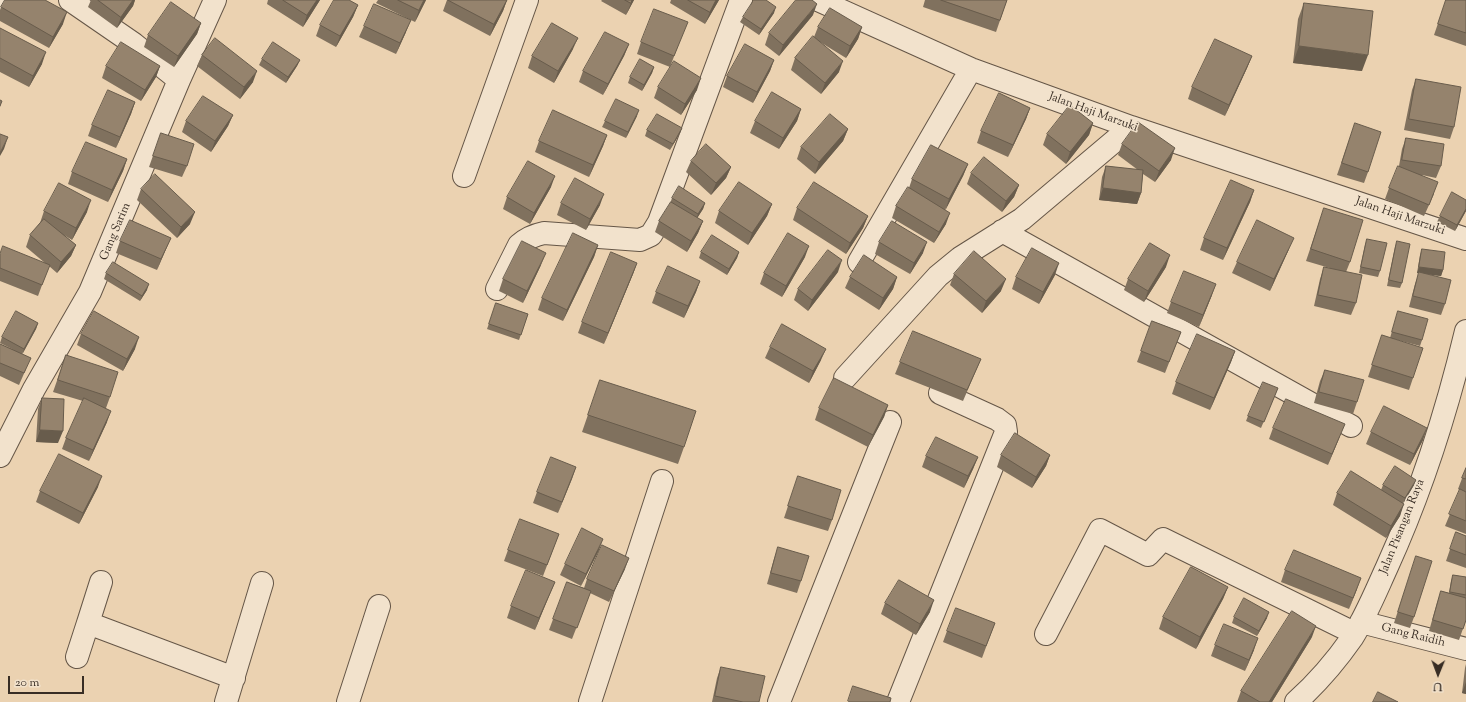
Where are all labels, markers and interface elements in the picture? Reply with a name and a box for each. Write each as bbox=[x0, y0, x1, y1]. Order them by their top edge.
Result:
street label: Jalan Haji Marzuki bbox=[1046, 90, 1140, 136]
street label: Jalan Haji Marzuki bbox=[1353, 195, 1447, 239]
street label: Gang Sarim bbox=[97, 201, 135, 263]
street label: Jalan Pisangan Raya bbox=[1377, 477, 1429, 577]
street label: Gang Raidih bbox=[1380, 621, 1446, 651]
north arrow bbox=[1418, 654, 1458, 694]
scale bar bbox=[10, 668, 86, 694]
text: 20 m bbox=[15, 674, 39, 692]
text: U bbox=[1433, 678, 1442, 694]

